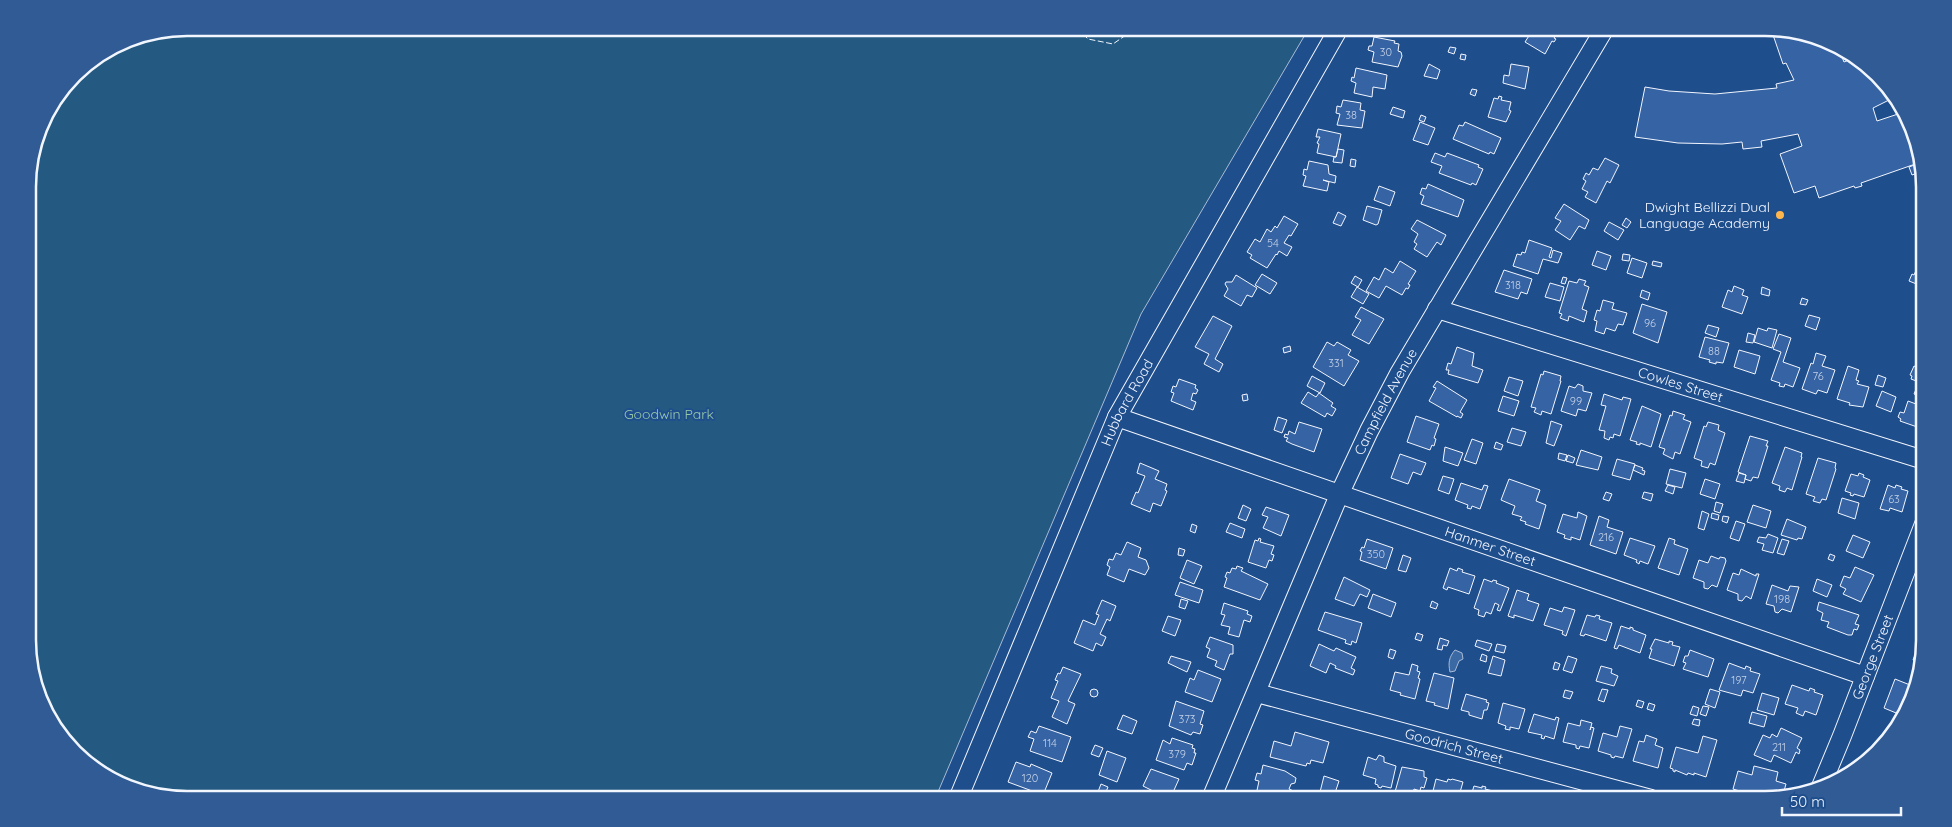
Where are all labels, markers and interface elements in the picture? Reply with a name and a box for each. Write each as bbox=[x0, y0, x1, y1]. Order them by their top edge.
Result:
house number: 30 bbox=[1380, 45, 1392, 59]
house number: 38 bbox=[1345, 108, 1357, 122]
place label: Dwight Bellizzi Dual Language Academy bbox=[1639, 198, 1770, 232]
marker: Dwight Bellizzi Dual Language Academy bbox=[1774, 209, 1786, 221]
house number: 54 bbox=[1267, 236, 1279, 250]
house number: 318 bbox=[1505, 278, 1521, 292]
house number: 96 bbox=[1644, 316, 1656, 330]
house number: 88 bbox=[1708, 344, 1720, 358]
street label: Campfield Avenue bbox=[1350, 345, 1421, 458]
street label: Hubbard Road bbox=[1097, 356, 1157, 449]
house number: 331 bbox=[1328, 356, 1344, 370]
street label: Cowles Street bbox=[1636, 363, 1725, 406]
house number: 76 bbox=[1812, 369, 1824, 383]
house number: 99 bbox=[1570, 394, 1582, 408]
park label: Goodwin Park bbox=[624, 405, 714, 423]
house number: 63 bbox=[1888, 492, 1900, 506]
street label: Hanmer Street bbox=[1442, 522, 1538, 570]
house number: 216 bbox=[1598, 530, 1614, 544]
house number: 350 bbox=[1367, 547, 1385, 561]
house number: 198 bbox=[1774, 592, 1790, 606]
street label: George Street bbox=[1848, 612, 1897, 702]
house number: 197 bbox=[1731, 673, 1747, 687]
house number: 373 bbox=[1178, 712, 1196, 726]
street label: Goodrich Street bbox=[1403, 724, 1505, 768]
house number: 114 bbox=[1043, 736, 1057, 750]
house number: 211 bbox=[1772, 740, 1786, 754]
house number: 379 bbox=[1168, 747, 1186, 761]
house number: 120 bbox=[1022, 771, 1038, 785]
scale bar bbox=[1782, 784, 1901, 816]
text: 50 m bbox=[1790, 792, 1825, 811]

